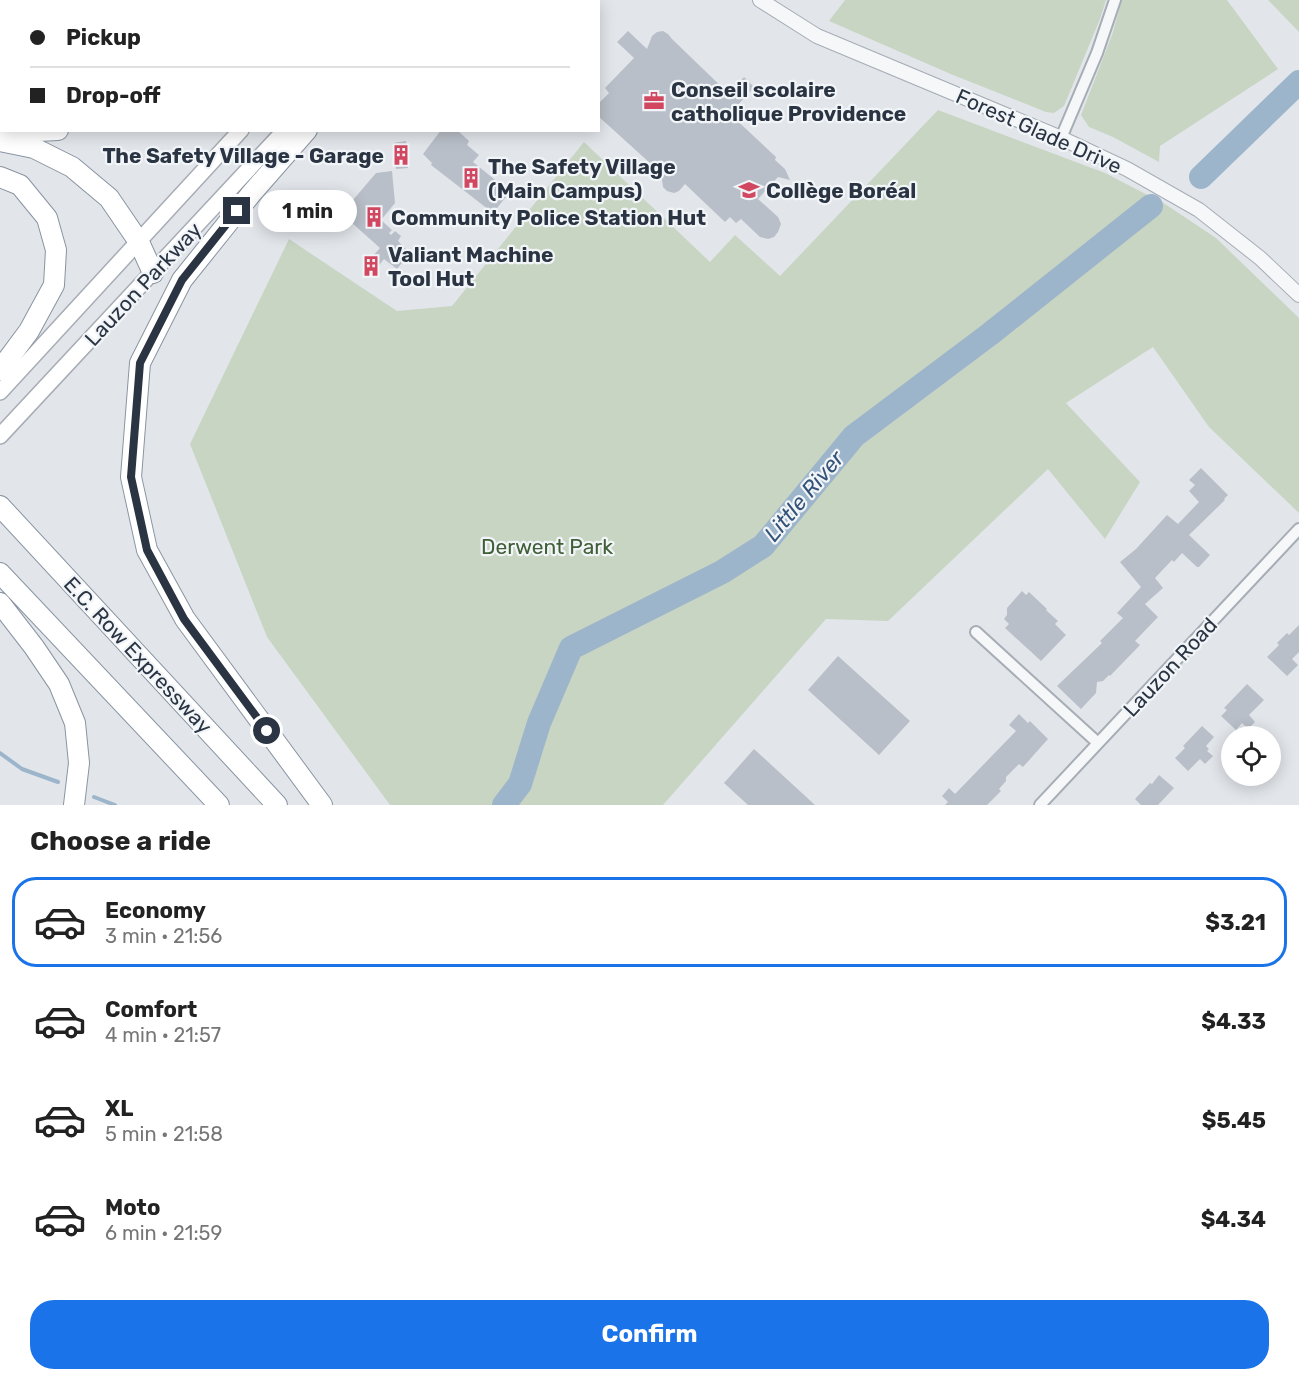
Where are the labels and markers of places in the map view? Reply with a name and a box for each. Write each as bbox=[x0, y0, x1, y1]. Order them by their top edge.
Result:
place label: Conseil scolaire catholique Providence bbox=[671, 77, 906, 126]
office icon: Conseil scolaire catholique Providence bbox=[642, 89, 666, 113]
place label: The Safety Village - Garage bbox=[102, 143, 384, 168]
building icon: The Safety Village - Garage bbox=[389, 143, 413, 167]
place label: The Safety Village (Main Campus) bbox=[488, 154, 676, 203]
building icon: The Safety Village (Main Campus) bbox=[459, 166, 483, 190]
school or university icon: Collège Boréal bbox=[737, 178, 761, 202]
place label: Collège Boréal bbox=[766, 178, 916, 203]
building icon: Community Police Station Hut bbox=[362, 205, 386, 229]
place label: Community Police Station Hut bbox=[391, 205, 706, 230]
place label: Valiant Machine Tool Hut bbox=[388, 242, 554, 291]
building icon: Valiant Machine Tool Hut bbox=[359, 254, 383, 278]

